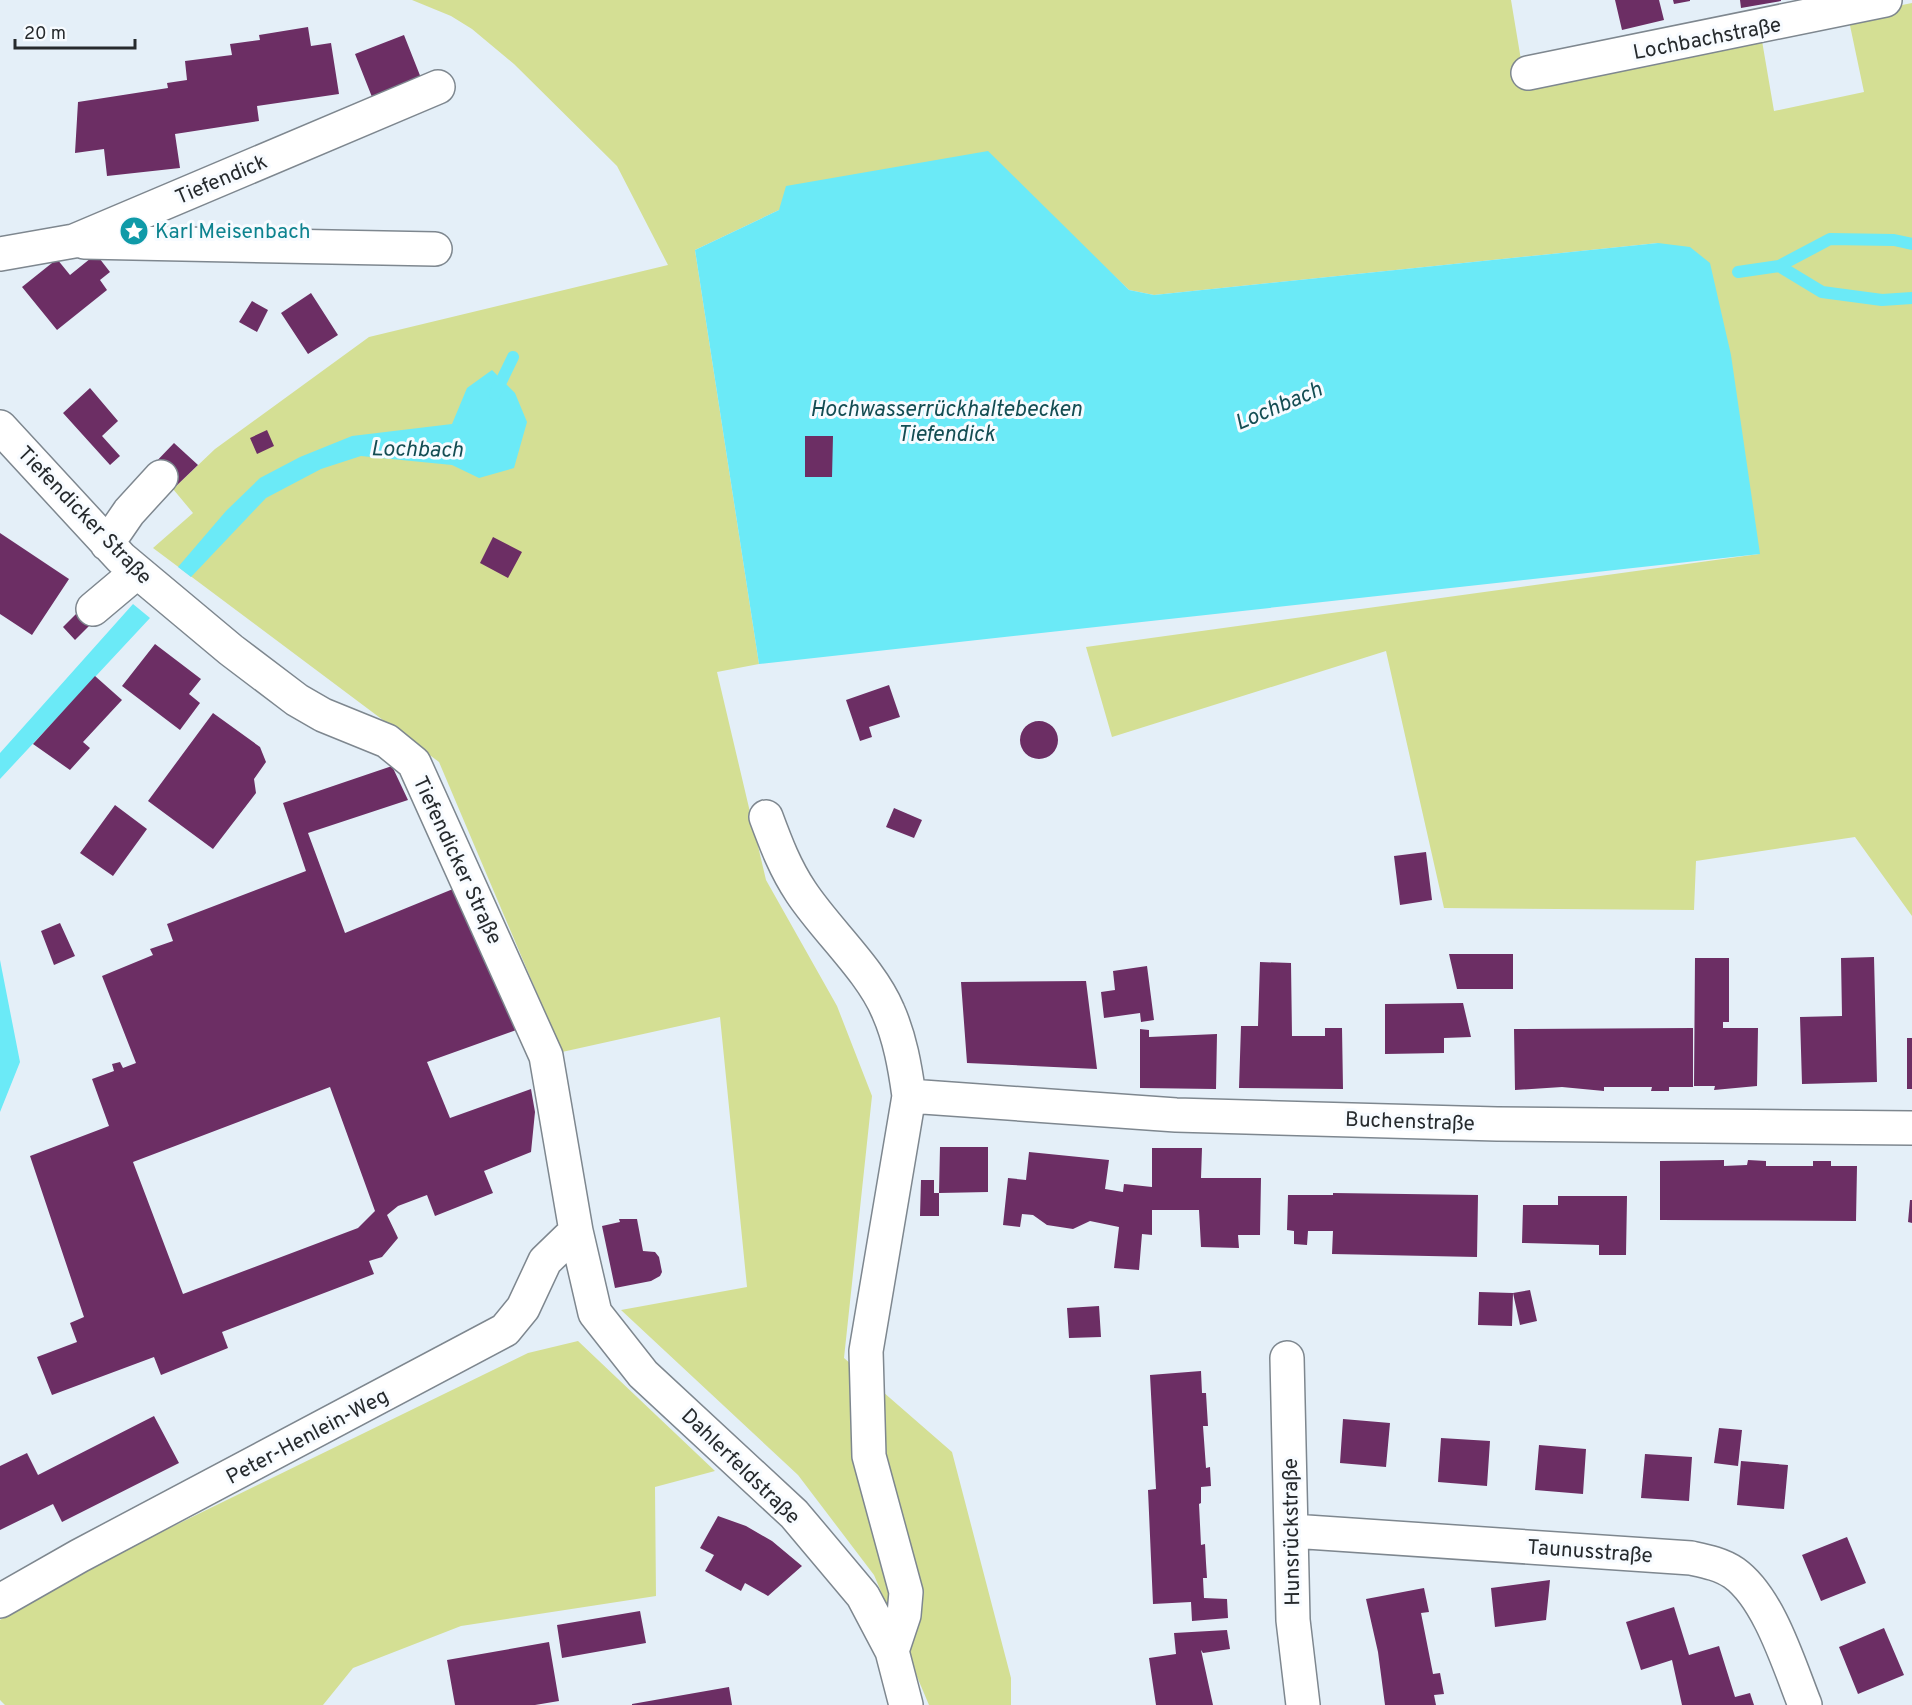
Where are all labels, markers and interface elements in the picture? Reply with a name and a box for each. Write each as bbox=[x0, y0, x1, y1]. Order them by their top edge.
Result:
scale bar bbox=[15, 12, 135, 50]
street label: Lochbachstraße bbox=[1631, 12, 1784, 67]
text: 20 m bbox=[24, 23, 66, 46]
street label: Tiefendick bbox=[172, 149, 272, 212]
place icon: Karl Meisenbach bbox=[118, 215, 150, 247]
place label: Karl Meisenbach bbox=[155, 219, 311, 246]
water label: Lochbach bbox=[1231, 377, 1327, 438]
water label: Hochwasserrückhaltebecken Tiefendick bbox=[810, 397, 1082, 449]
water label: Lochbach bbox=[371, 436, 463, 465]
street label: Tiefendicker Straße bbox=[11, 441, 157, 591]
street label: Tiefendicker Straße bbox=[406, 772, 507, 949]
street label: Buchenstraße bbox=[1345, 1107, 1475, 1138]
street label: Peter-Henlein-Weg bbox=[222, 1383, 394, 1492]
street label: Dahlerfeldstraße bbox=[675, 1403, 805, 1531]
street label: Hunsrückstraße bbox=[1278, 1458, 1307, 1606]
street label: Taunusstraße bbox=[1526, 1535, 1654, 1570]

